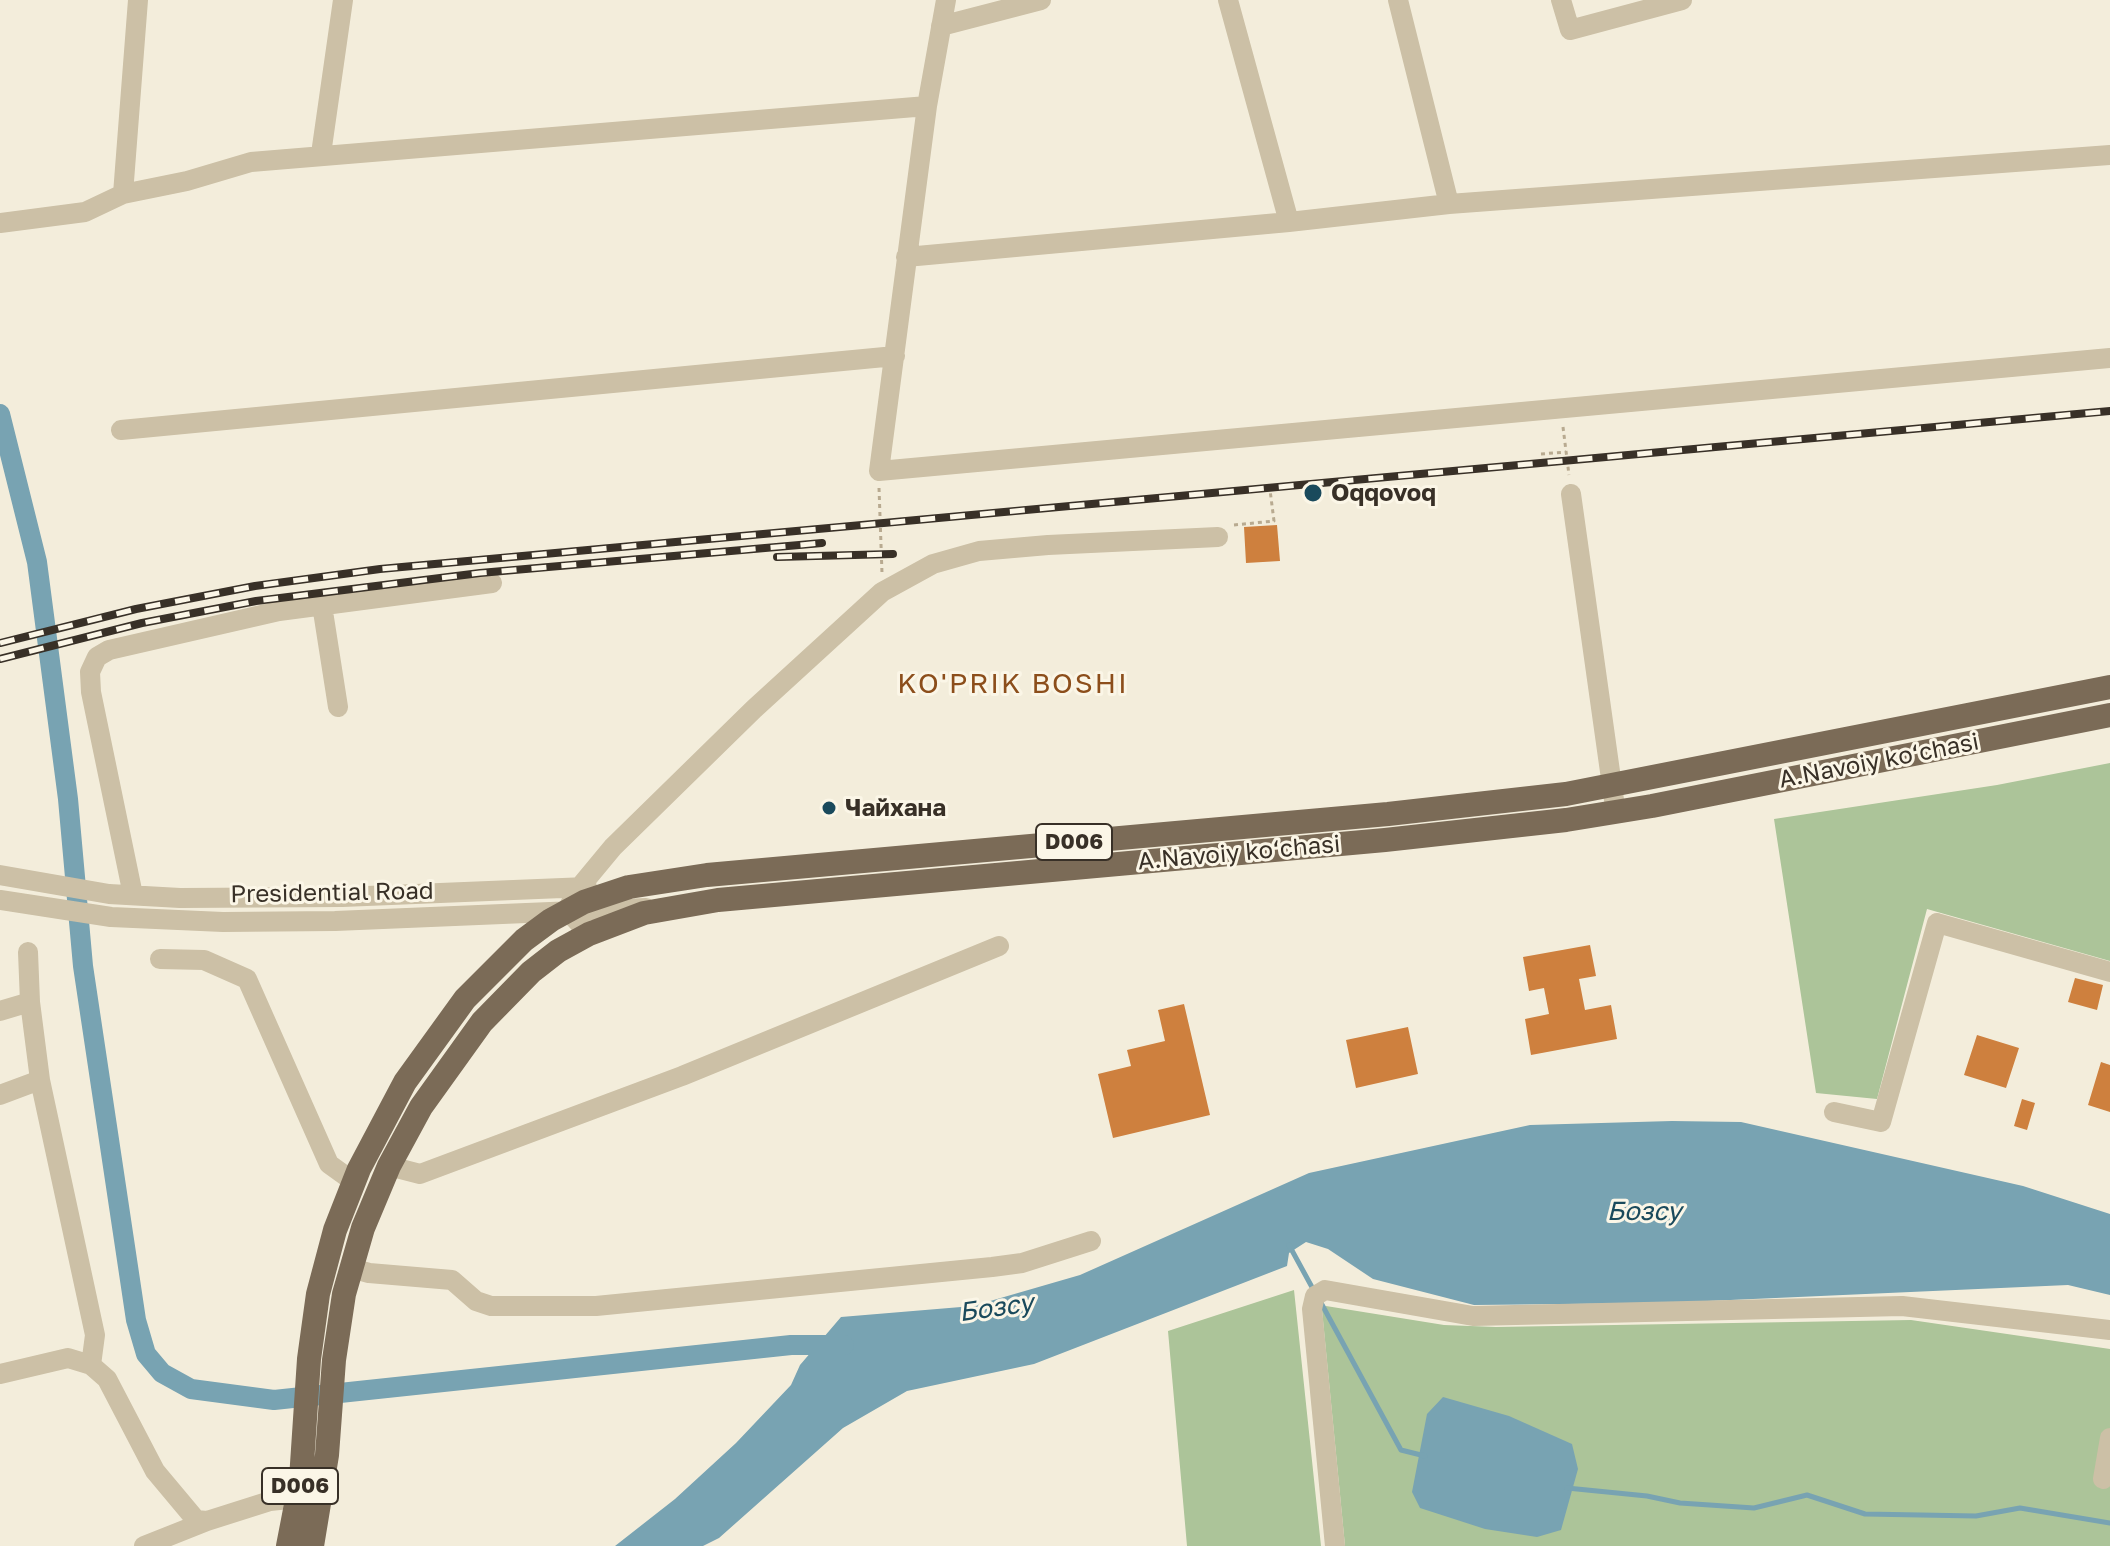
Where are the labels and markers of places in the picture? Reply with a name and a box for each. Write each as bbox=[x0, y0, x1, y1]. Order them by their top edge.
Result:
place label: Oqqovoq bbox=[1331, 479, 1436, 507]
marker: Oqqovoq bbox=[1302, 482, 1324, 504]
place label: Чайхана bbox=[845, 794, 946, 822]
marker: Чайхана bbox=[820, 799, 838, 817]

